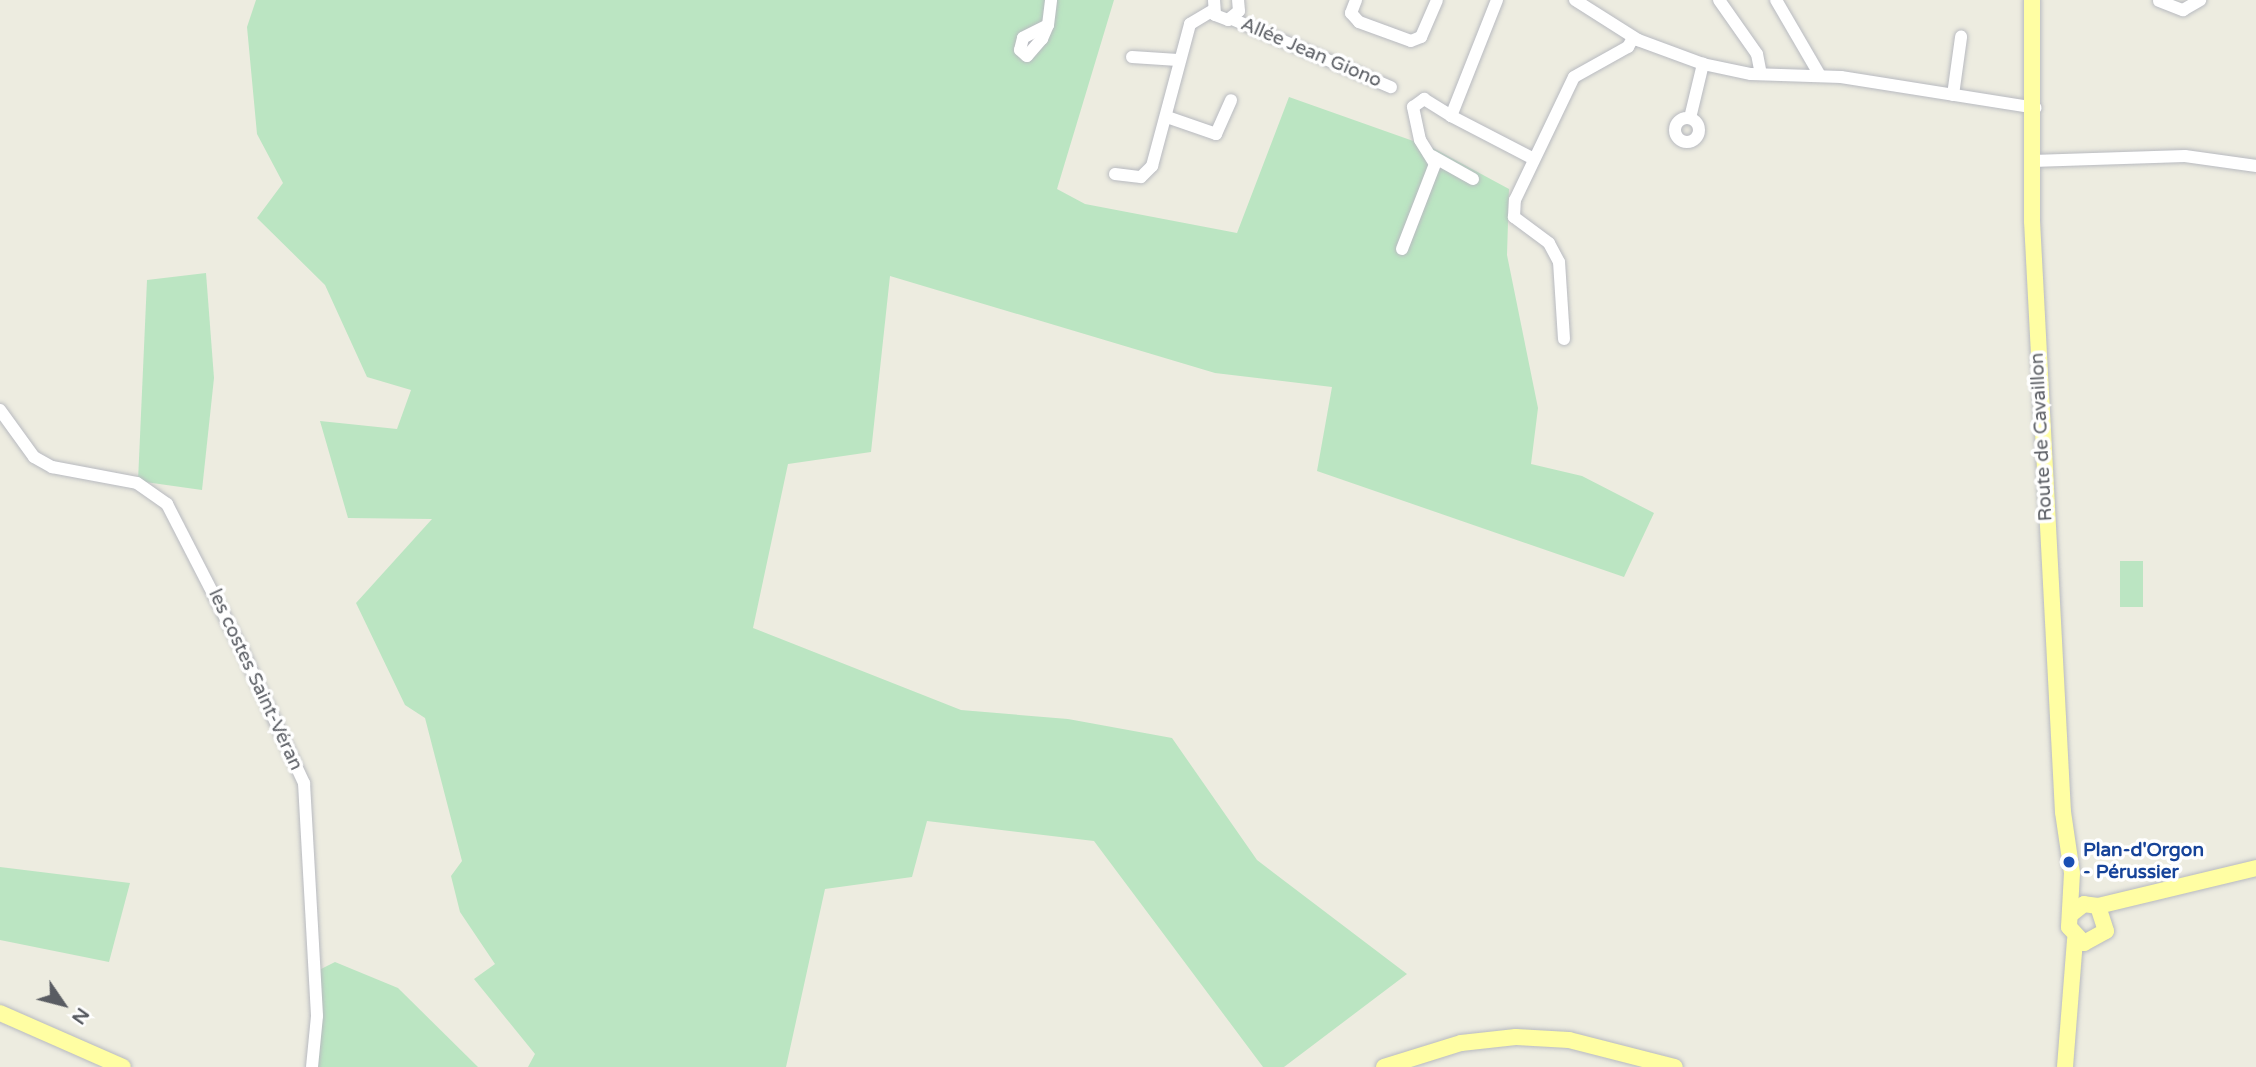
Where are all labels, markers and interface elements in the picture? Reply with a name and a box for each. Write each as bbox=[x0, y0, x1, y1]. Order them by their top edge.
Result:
street label: Allée Jean Giono bbox=[1237, 13, 1385, 93]
street label: Route de Cavaillon bbox=[2026, 352, 2058, 522]
street label: les costes Saint-Véran bbox=[203, 586, 307, 774]
place label: Plan-d'Orgon - Pérussier bbox=[2083, 840, 2204, 884]
marker: Plan-d'Orgon - Pérussier bbox=[2061, 854, 2077, 870]
north arrow bbox=[28, 969, 98, 1039]
text: N bbox=[67, 1003, 94, 1029]

